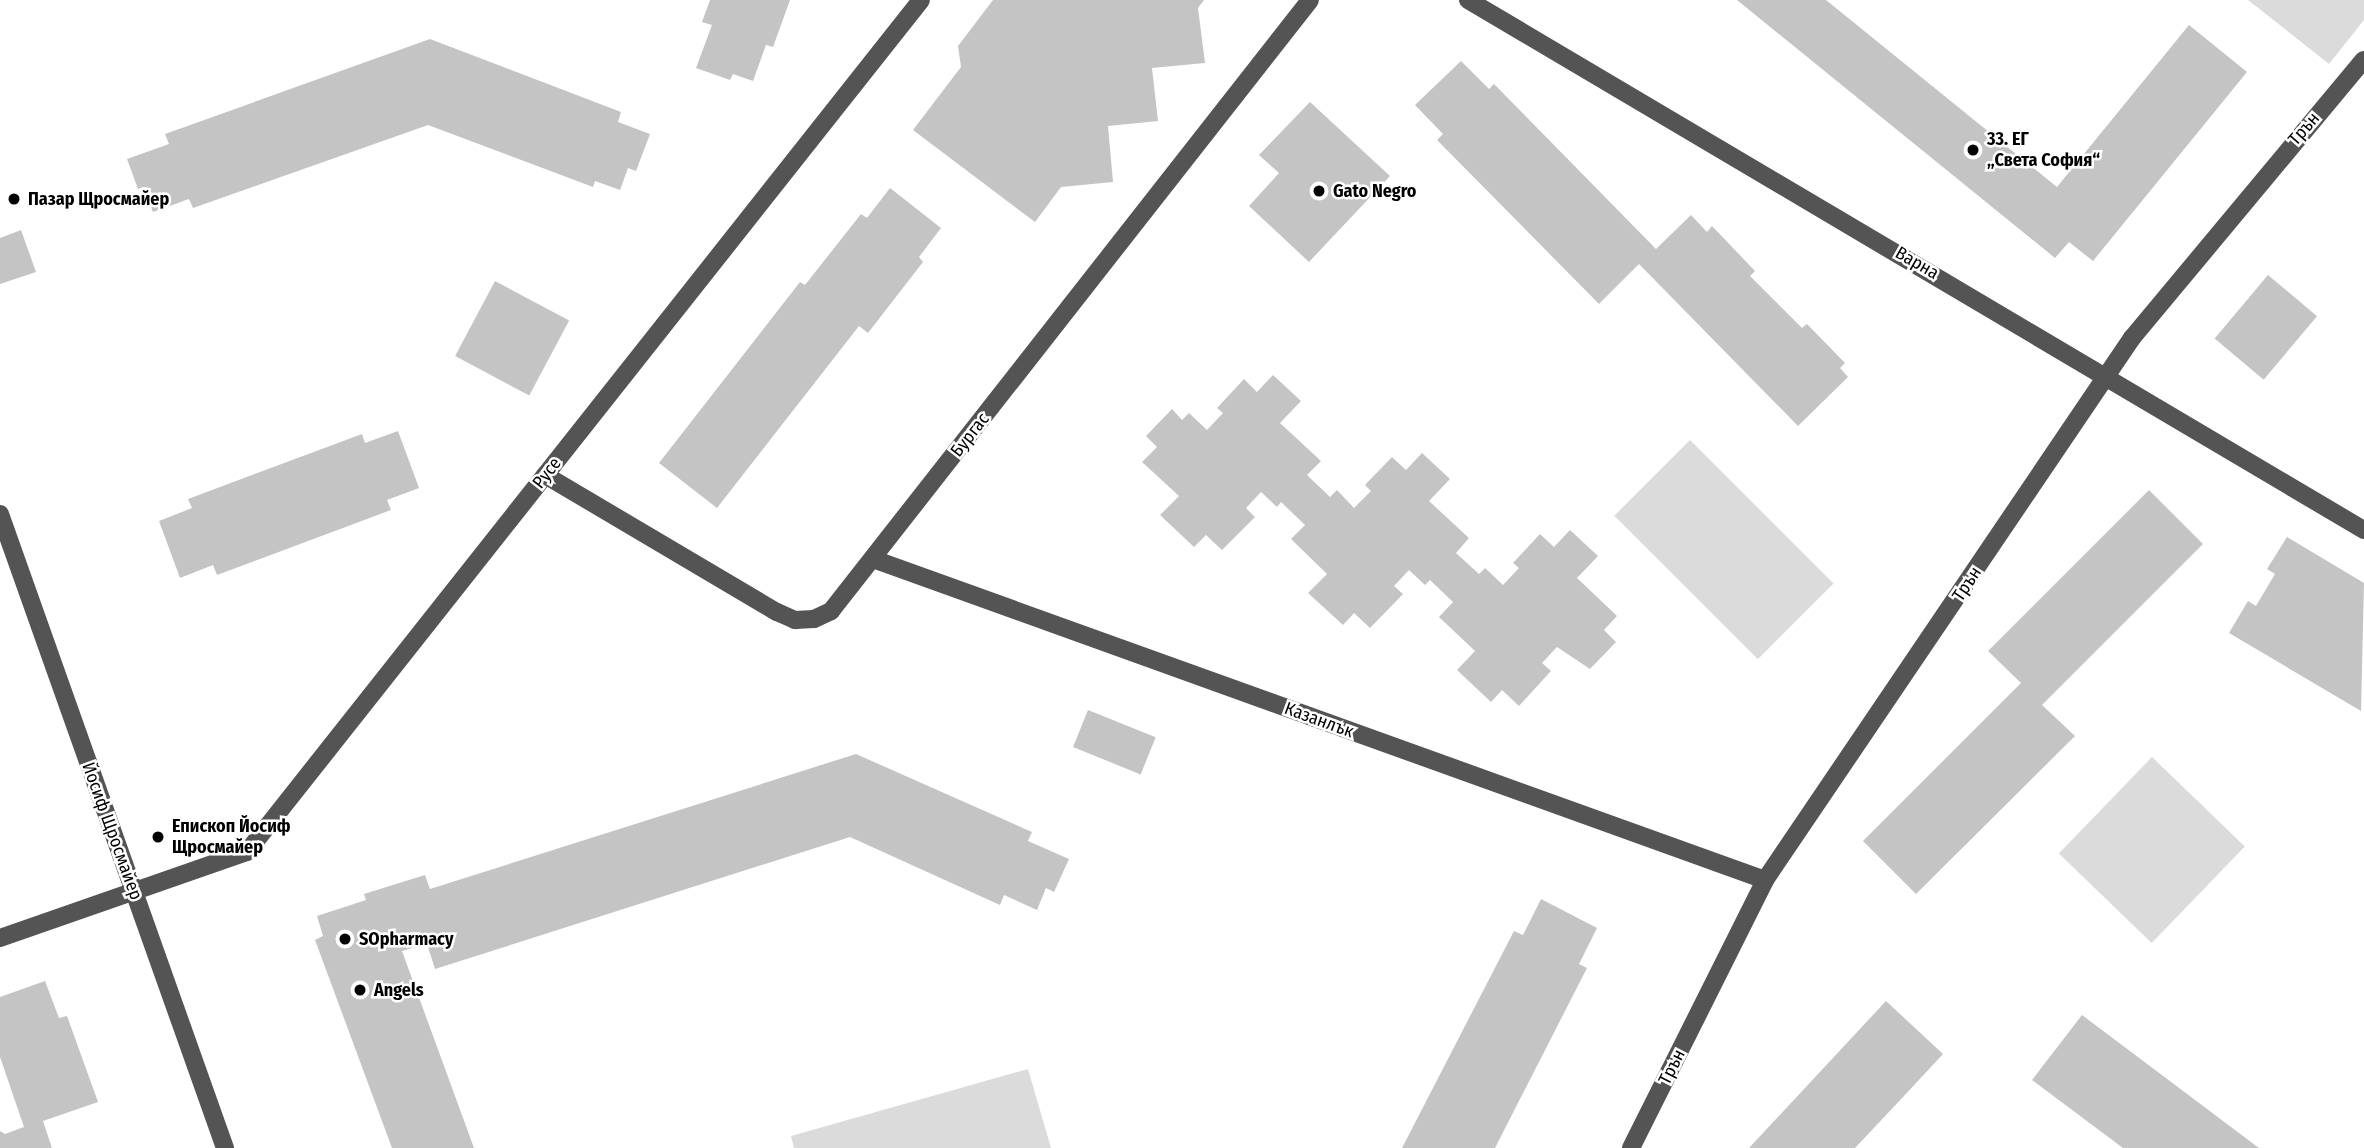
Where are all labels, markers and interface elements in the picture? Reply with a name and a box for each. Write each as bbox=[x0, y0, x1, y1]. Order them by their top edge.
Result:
street label: Трън bbox=[2284, 108, 2324, 150]
place label: 33. ЕГ „Света София“ bbox=[1987, 129, 2100, 172]
marker: 33. ЕГ „Света София“ bbox=[1965, 142, 1981, 158]
place label: Gato Negro bbox=[1333, 180, 1416, 202]
marker: Gato Negro bbox=[1311, 183, 1327, 199]
place label: Пазар Щросмайер bbox=[28, 188, 169, 210]
marker: Пазар Щросмайер bbox=[6, 191, 22, 207]
street label: Варна bbox=[1891, 242, 1943, 284]
street label: Бургас bbox=[946, 409, 994, 461]
street label: Русе bbox=[528, 453, 566, 493]
street label: Трън bbox=[1948, 563, 1986, 605]
street label: Казанлък bbox=[1282, 698, 1356, 742]
street label: Йосиф Щросмайер bbox=[77, 759, 147, 903]
place label: Епископ Йосиф Щросмайер bbox=[172, 816, 291, 858]
marker: Епископ Йосиф Щросмайер bbox=[150, 829, 166, 845]
place label: SOpharmacy bbox=[359, 928, 454, 950]
marker: SOpharmacy bbox=[337, 931, 353, 947]
place label: Angels bbox=[374, 979, 424, 1001]
marker: Angels bbox=[352, 982, 368, 998]
street label: Трън bbox=[1654, 1046, 1690, 1088]

